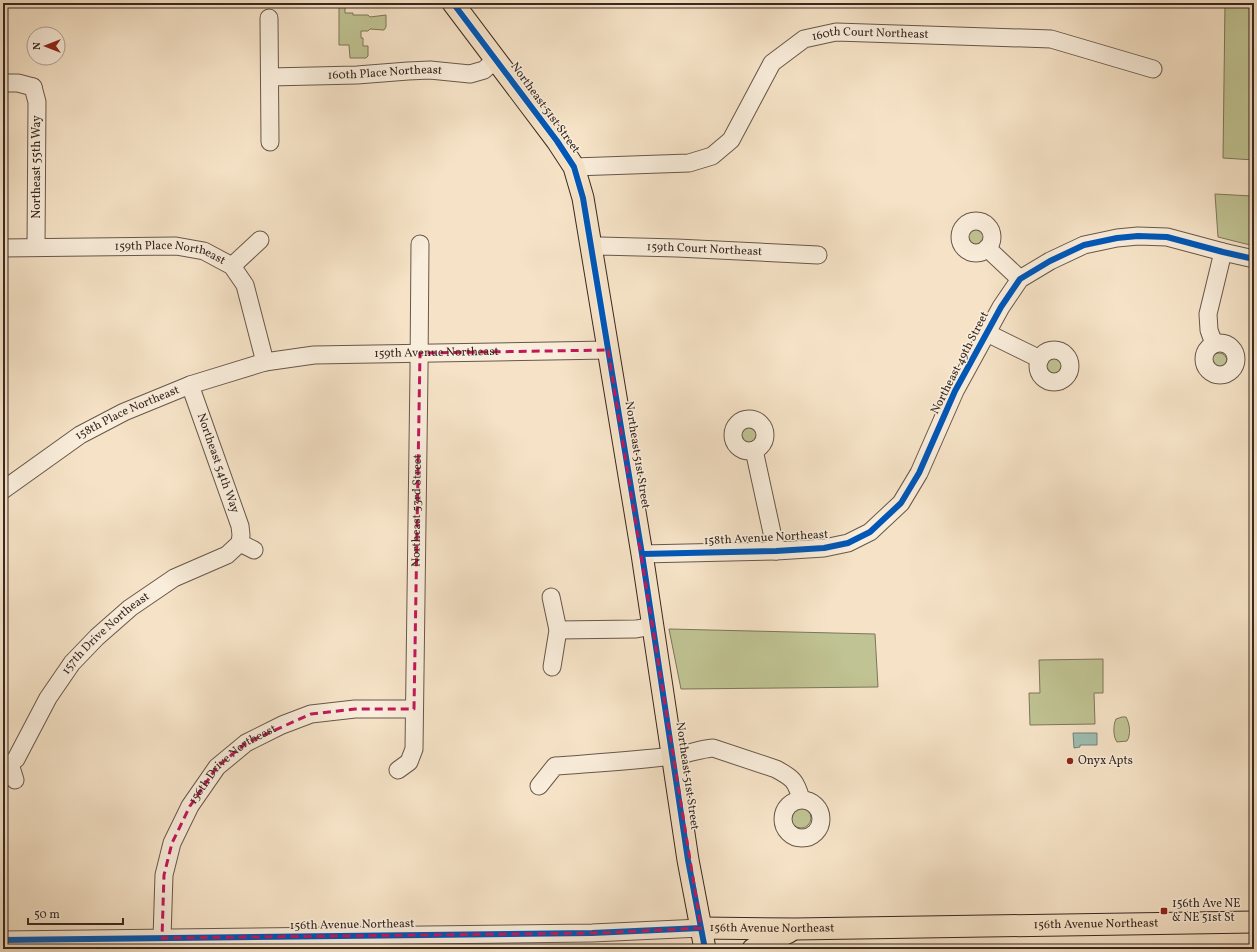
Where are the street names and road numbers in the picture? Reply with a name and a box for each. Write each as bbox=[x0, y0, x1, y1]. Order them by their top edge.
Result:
street label: 160th Court Northeast bbox=[810, 24, 929, 45]
street label: Northeast 51st Street bbox=[507, 59, 583, 157]
street label: 160th Place Northeast bbox=[328, 62, 443, 84]
street label: Northeast 55th Way bbox=[29, 115, 45, 219]
street label: 159th Place Northeast bbox=[114, 238, 228, 269]
street label: 159th Court Northeast bbox=[646, 239, 763, 260]
street label: Northeast 49th Street bbox=[927, 309, 993, 417]
street label: 159th Avenue Northeast bbox=[374, 344, 499, 362]
street label: 158th Place Northeast bbox=[72, 382, 182, 444]
street label: Northeast 51st Street bbox=[621, 400, 653, 510]
street label: Northeast 54th Way bbox=[193, 411, 243, 516]
street label: Northeast 53rd Street bbox=[408, 454, 426, 567]
street label: 158th Avenue Northeast bbox=[703, 527, 829, 549]
street label: 157th Drive Northeast bbox=[58, 589, 153, 678]
street label: 156th Drive Northeast bbox=[185, 721, 279, 808]
street label: Northeast 51st Street bbox=[672, 721, 702, 831]
street label: 156th Avenue Northeast bbox=[1033, 915, 1158, 933]
street label: 156th Avenue Northeast bbox=[290, 916, 414, 934]
street label: 156th Avenue Northeast bbox=[710, 920, 834, 937]

